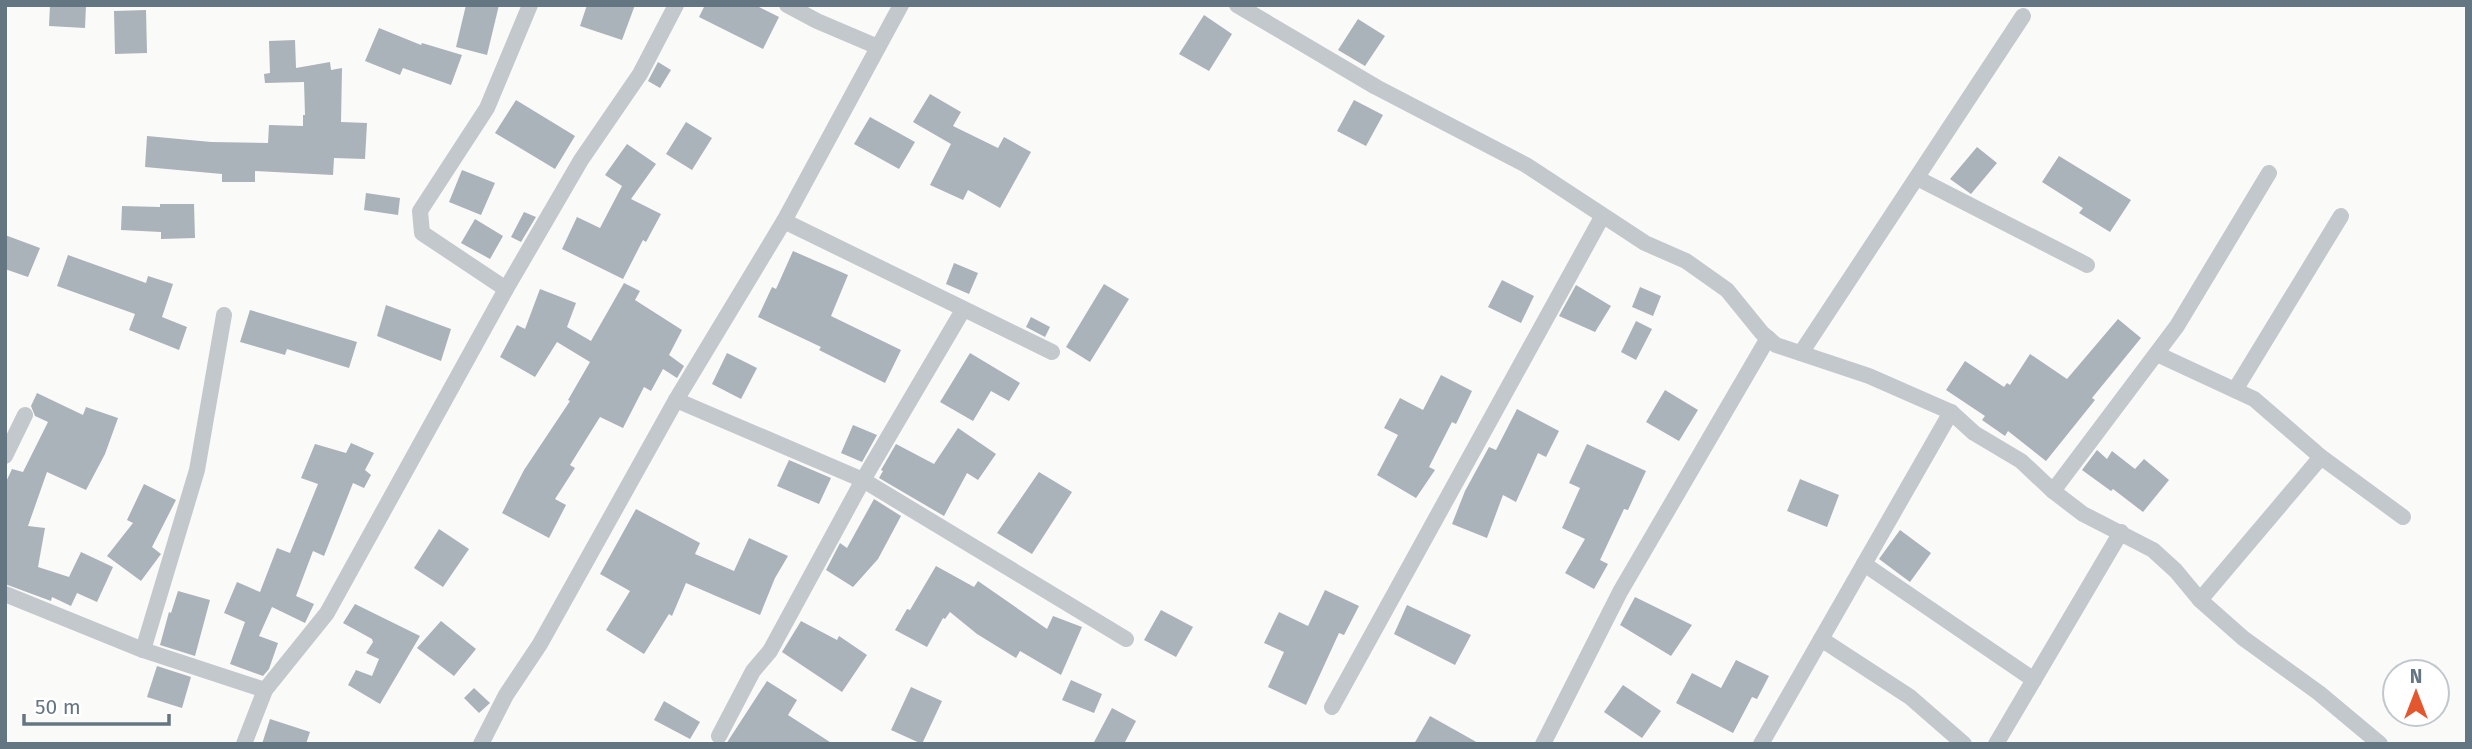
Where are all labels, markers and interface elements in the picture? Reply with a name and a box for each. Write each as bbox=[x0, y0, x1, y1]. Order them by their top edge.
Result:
north arrow bbox=[2381, 658, 2451, 728]
text: N bbox=[2410, 665, 2422, 688]
scale bar bbox=[24, 682, 170, 726]
text: 50 m bbox=[35, 694, 81, 720]

